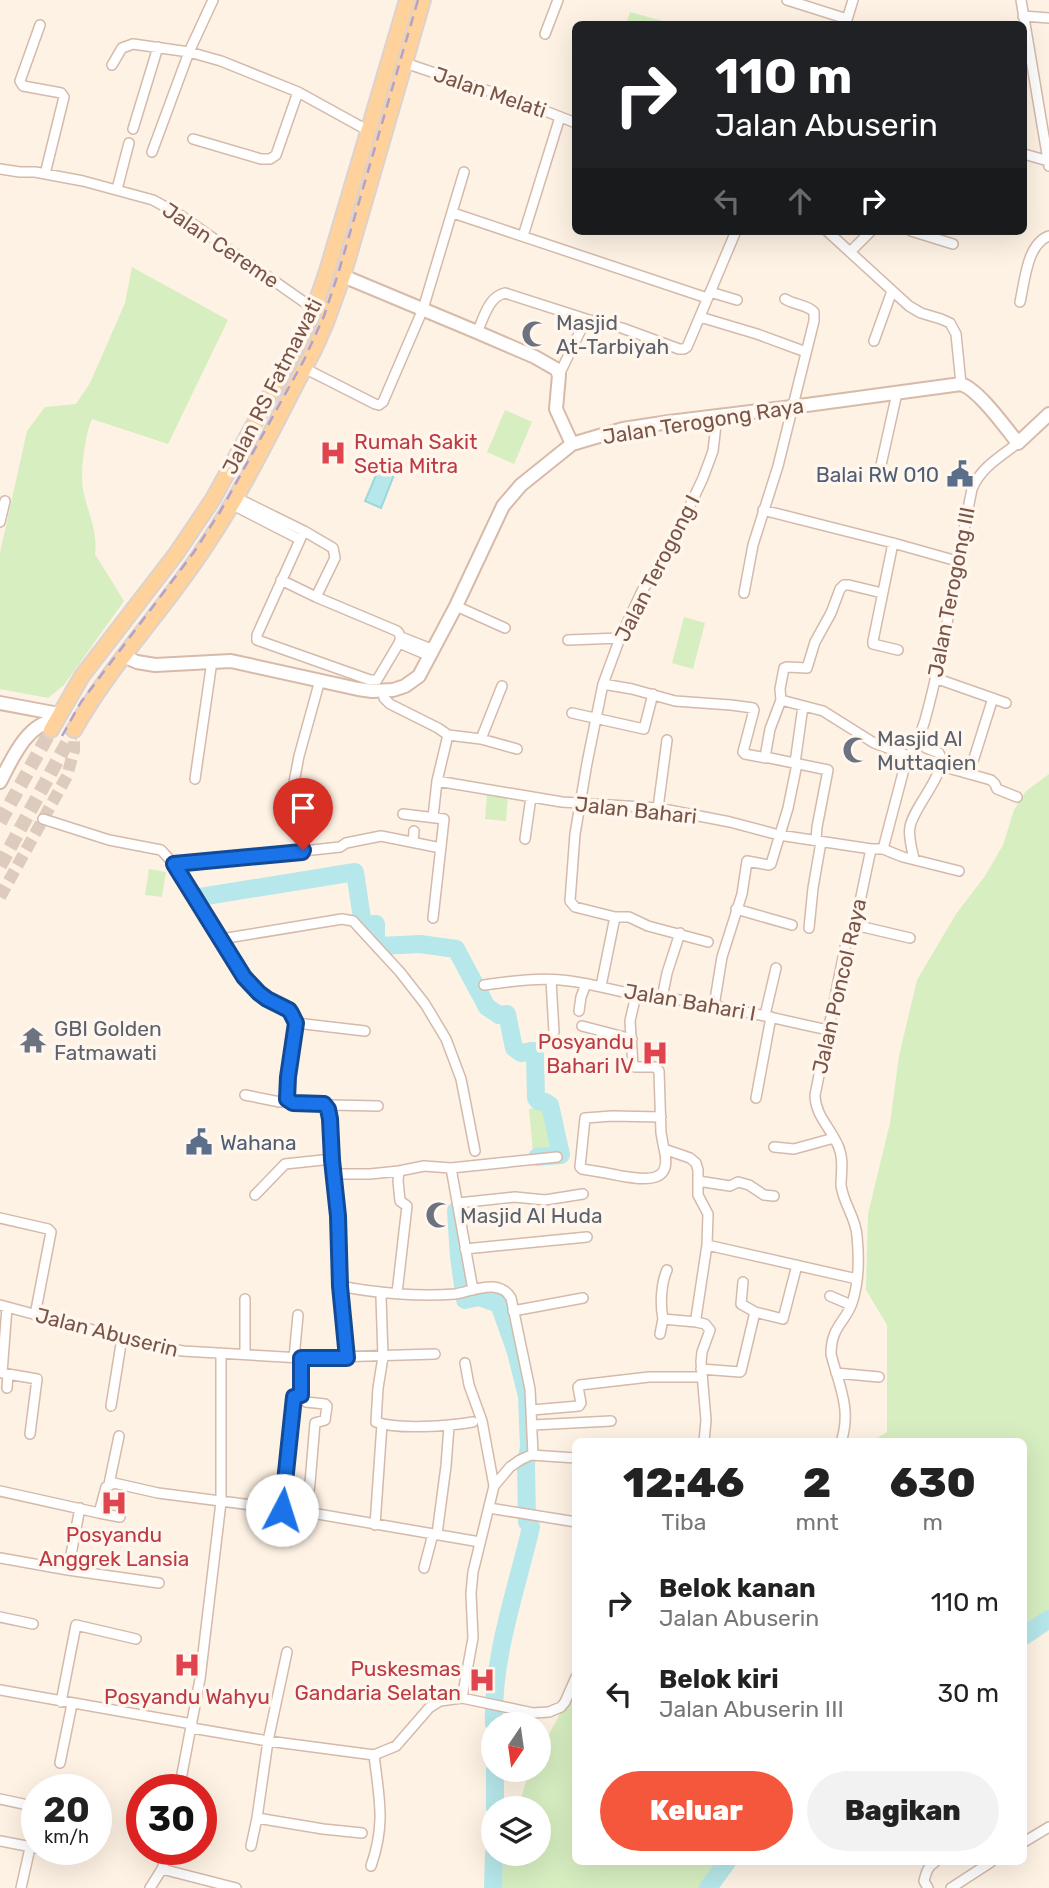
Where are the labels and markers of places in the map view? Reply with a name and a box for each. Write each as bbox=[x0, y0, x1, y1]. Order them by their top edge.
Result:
place label: Masjid At-Tarbiyah bbox=[556, 310, 669, 359]
mosque icon: Masjid At-Tarbiyah bbox=[520, 319, 550, 349]
place label: Rumah Sakit Setia Mitra bbox=[354, 429, 477, 478]
hospital icon: Rumah Sakit Setia Mitra bbox=[318, 438, 348, 468]
public building icon: Balai RW 010 bbox=[945, 459, 975, 489]
place label: Balai RW 010 bbox=[816, 462, 939, 487]
place label: Masjid Al Muttaqien bbox=[877, 726, 976, 775]
mosque icon: Masjid Al Muttaqien bbox=[841, 735, 871, 765]
pin bbox=[273, 778, 333, 850]
place label: GBI Golden Fatmawati bbox=[54, 1016, 162, 1065]
temple icon: GBI Golden Fatmawati bbox=[18, 1025, 48, 1055]
place label: Posyandu Bahari IV bbox=[538, 1029, 634, 1078]
hospital icon: Posyandu Bahari IV bbox=[640, 1038, 670, 1068]
public building icon: Wahana bbox=[184, 1127, 214, 1157]
place label: Wahana bbox=[220, 1130, 297, 1155]
mosque icon: Masjid Al Huda bbox=[424, 1200, 454, 1230]
place label: Masjid Al Huda bbox=[460, 1203, 603, 1228]
hospital icon: Posyandu Anggrek Lansia bbox=[99, 1488, 129, 1518]
place label: Posyandu Anggrek Lansia bbox=[39, 1522, 189, 1571]
hospital icon: Posyandu Wahyu bbox=[172, 1650, 202, 1680]
place label: Puskesmas Gandaria Selatan bbox=[295, 1656, 461, 1705]
hospital icon: Puskesmas Gandaria Selatan bbox=[467, 1665, 497, 1695]
place label: Posyandu Wahyu bbox=[104, 1684, 270, 1709]

